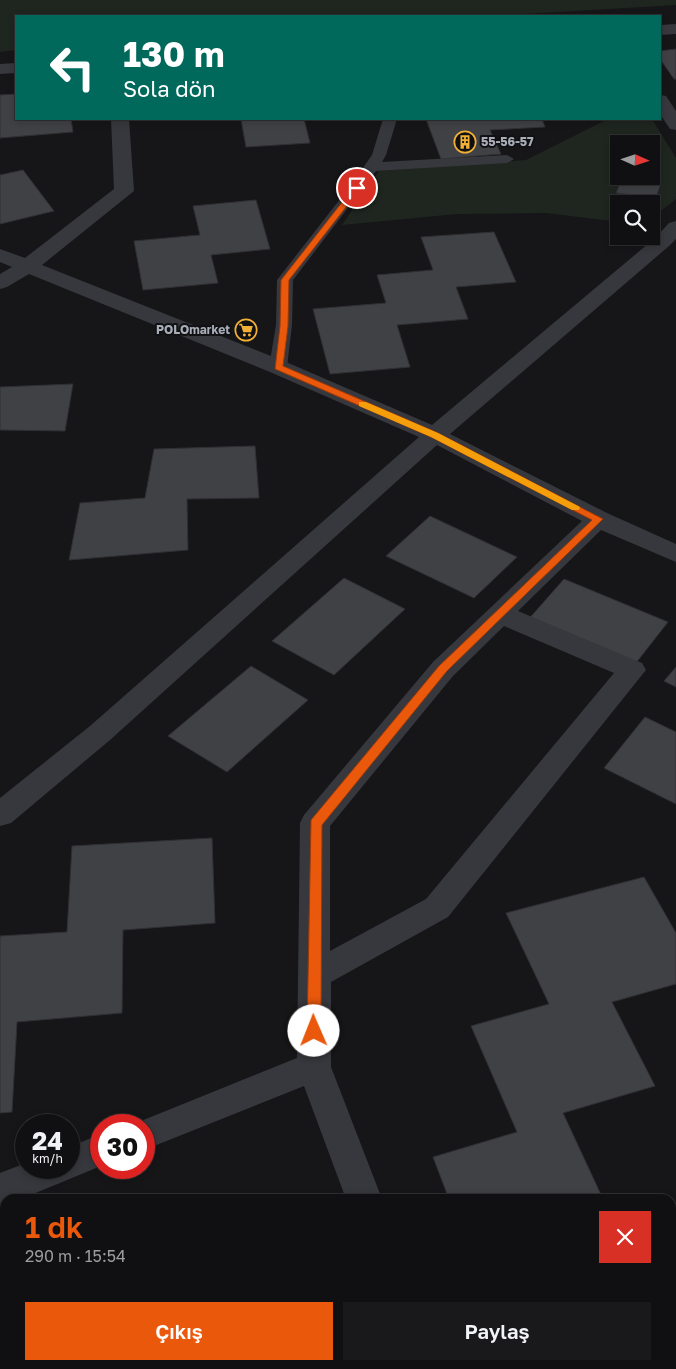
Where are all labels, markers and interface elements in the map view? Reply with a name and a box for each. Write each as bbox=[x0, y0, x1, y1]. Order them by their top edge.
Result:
text: 130 m bbox=[123, 33, 225, 75]
icon: left bbox=[40, 35, 105, 100]
text: Sola dön bbox=[123, 75, 216, 102]
building icon: 55-56-57 bbox=[453, 130, 477, 154]
place label: 55-56-57 bbox=[481, 134, 534, 149]
north arrow bbox=[610, 135, 660, 185]
map controls bbox=[610, 135, 660, 245]
pin bbox=[336, 167, 378, 209]
icon: arrive bbox=[343, 174, 371, 202]
button: search bbox=[610, 195, 660, 245]
supermarket icon: POLOmarket bbox=[234, 318, 258, 342]
place label: POLOmarket bbox=[156, 322, 230, 337]
position arrow bbox=[287, 1004, 339, 1056]
speed limit sign: 30 bbox=[90, 1114, 155, 1179]
text: 24 bbox=[32, 1125, 63, 1156]
text: km/h bbox=[32, 1151, 63, 1166]
text: 1 dk bbox=[25, 1209, 83, 1245]
button: close bbox=[599, 1211, 651, 1263]
text: 290 m · 15:54 bbox=[25, 1246, 126, 1266]
button: Çıkış bbox=[25, 1302, 333, 1360]
button: Paylaş bbox=[343, 1302, 651, 1360]

